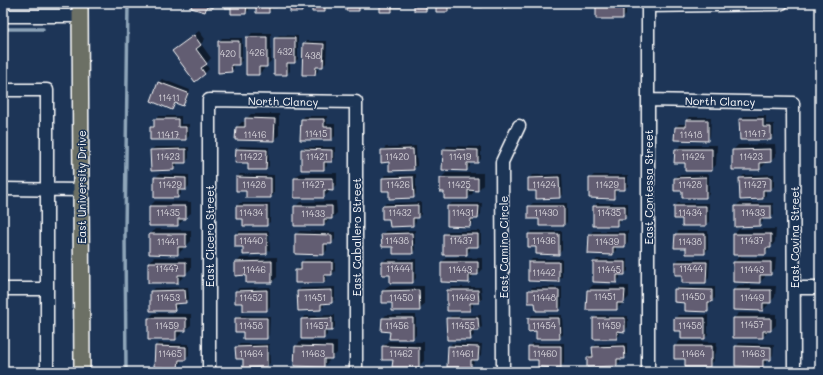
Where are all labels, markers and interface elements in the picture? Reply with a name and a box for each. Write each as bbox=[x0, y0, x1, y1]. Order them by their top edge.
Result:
house number: 432 bbox=[277, 46, 293, 57]
house number: 426 bbox=[249, 47, 265, 58]
house number: 420 bbox=[220, 48, 236, 59]
house number: 438 bbox=[305, 50, 322, 61]
house number: 11411 bbox=[158, 92, 180, 103]
street label: North Clancy bbox=[248, 93, 319, 109]
street label: North Clancy bbox=[685, 93, 756, 109]
house number: 11415 bbox=[305, 128, 327, 139]
house number: 11417 bbox=[744, 128, 766, 139]
house number: 11417 bbox=[157, 129, 179, 140]
house number: 11416 bbox=[244, 129, 266, 140]
street label: East Contessa Street bbox=[641, 129, 656, 245]
house number: 11418 bbox=[680, 129, 703, 140]
street label: East University Drive bbox=[74, 130, 89, 244]
house number: 11423 bbox=[156, 151, 180, 162]
house number: 11422 bbox=[239, 151, 263, 162]
house number: 11421 bbox=[306, 151, 328, 162]
house number: 11420 bbox=[385, 151, 409, 162]
house number: 11419 bbox=[449, 151, 472, 162]
house number: 11424 bbox=[681, 151, 706, 162]
house number: 11423 bbox=[739, 151, 763, 162]
street label: East Caballero Street bbox=[349, 178, 364, 296]
house number: 11429 bbox=[158, 179, 183, 190]
house number: 11428 bbox=[242, 179, 266, 190]
house number: 11427 bbox=[301, 179, 325, 190]
house number: 11426 bbox=[386, 179, 410, 190]
house number: 11425 bbox=[447, 179, 471, 190]
house number: 11424 bbox=[532, 179, 557, 190]
house number: 11429 bbox=[595, 179, 620, 190]
house number: 11428 bbox=[678, 179, 702, 190]
house number: 11427 bbox=[743, 179, 767, 190]
street label: East Cicero Street bbox=[202, 185, 217, 287]
street label: East Covina Street bbox=[787, 186, 802, 288]
street label: East Camino Circle bbox=[496, 196, 511, 298]
house number: 11435 bbox=[156, 207, 180, 218]
house number: 11434 bbox=[239, 207, 264, 218]
house number: 11432 bbox=[388, 207, 412, 218]
house number: 11431 bbox=[452, 207, 474, 218]
house number: 11430 bbox=[534, 207, 559, 218]
house number: 11435 bbox=[597, 207, 621, 218]
house number: 11434 bbox=[678, 207, 703, 218]
house number: 11433 bbox=[741, 207, 765, 218]
house number: 11433 bbox=[301, 208, 325, 219]
house number: 11440 bbox=[239, 235, 264, 246]
house number: 11438 bbox=[385, 235, 410, 246]
house number: 11437 bbox=[449, 235, 473, 246]
house number: 11436 bbox=[532, 235, 556, 246]
house number: 11437 bbox=[740, 235, 764, 246]
house number: 11441 bbox=[157, 236, 179, 247]
house number: 11439 bbox=[595, 236, 620, 247]
house number: 11438 bbox=[678, 236, 703, 247]
house number: 11447 bbox=[155, 263, 179, 274]
house number: 11444 bbox=[386, 263, 411, 274]
house number: 11444 bbox=[679, 263, 704, 274]
house number: 11446 bbox=[242, 264, 266, 275]
house number: 11443 bbox=[448, 264, 472, 275]
house number: 11445 bbox=[597, 264, 621, 275]
house number: 11443 bbox=[740, 264, 764, 275]
house number: 11442 bbox=[532, 267, 556, 278]
house number: 11451 bbox=[594, 291, 616, 302]
house number: 11450 bbox=[681, 291, 706, 302]
house number: 11453 bbox=[156, 292, 180, 303]
house number: 11452 bbox=[239, 292, 263, 303]
house number: 11451 bbox=[304, 292, 326, 303]
house number: 11450 bbox=[389, 292, 414, 303]
house number: 11449 bbox=[451, 292, 476, 303]
house number: 11448 bbox=[532, 292, 557, 303]
house number: 11449 bbox=[740, 292, 765, 303]
house number: 11457 bbox=[740, 319, 764, 330]
house number: 11459 bbox=[155, 320, 180, 331]
house number: 11458 bbox=[239, 320, 264, 331]
house number: 11457 bbox=[305, 320, 329, 331]
house number: 11456 bbox=[385, 320, 409, 331]
house number: 11455 bbox=[451, 320, 475, 331]
house number: 11454 bbox=[532, 320, 557, 331]
house number: 11459 bbox=[597, 320, 622, 331]
house number: 11458 bbox=[678, 320, 703, 331]
house number: 11465 bbox=[158, 348, 182, 359]
house number: 11464 bbox=[239, 348, 264, 359]
house number: 11463 bbox=[301, 348, 325, 359]
house number: 11462 bbox=[389, 348, 413, 359]
house number: 11461 bbox=[452, 348, 474, 359]
house number: 11460 bbox=[533, 348, 558, 359]
house number: 11464 bbox=[681, 348, 706, 359]
house number: 11463 bbox=[741, 348, 765, 359]

